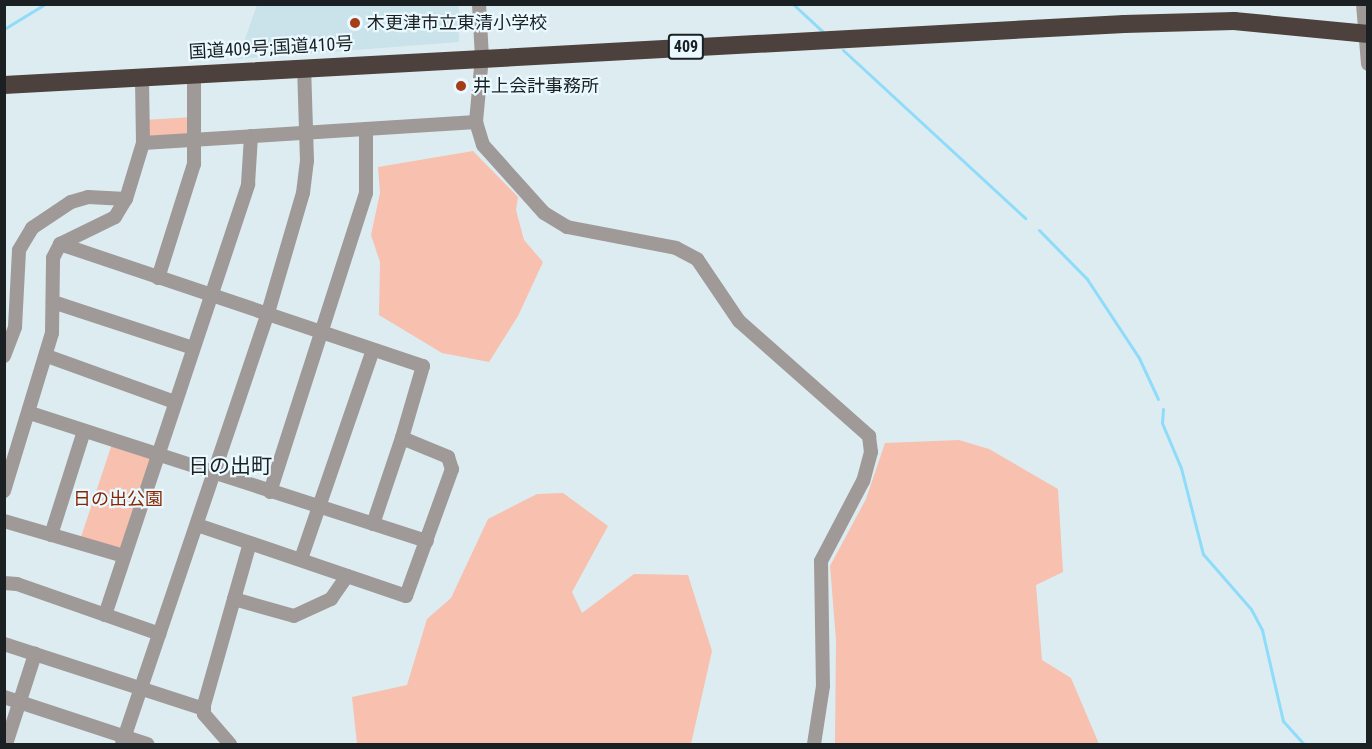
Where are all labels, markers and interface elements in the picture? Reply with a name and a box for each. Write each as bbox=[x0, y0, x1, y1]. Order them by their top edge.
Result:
place label: 木更津市立東清小学校 bbox=[367, 12, 547, 34]
marker: 木更津市立東清小学校 bbox=[348, 16, 362, 30]
street label: 国道409号;国道410号 bbox=[188, 33, 354, 63]
road number: 409 bbox=[666, 34, 706, 60]
place label: 井上会計事務所 bbox=[473, 75, 599, 97]
marker: 井上会計事務所 bbox=[454, 79, 468, 93]
district label: 日の出町 bbox=[188, 453, 272, 479]
park label: 日の出公園 bbox=[73, 488, 163, 510]

